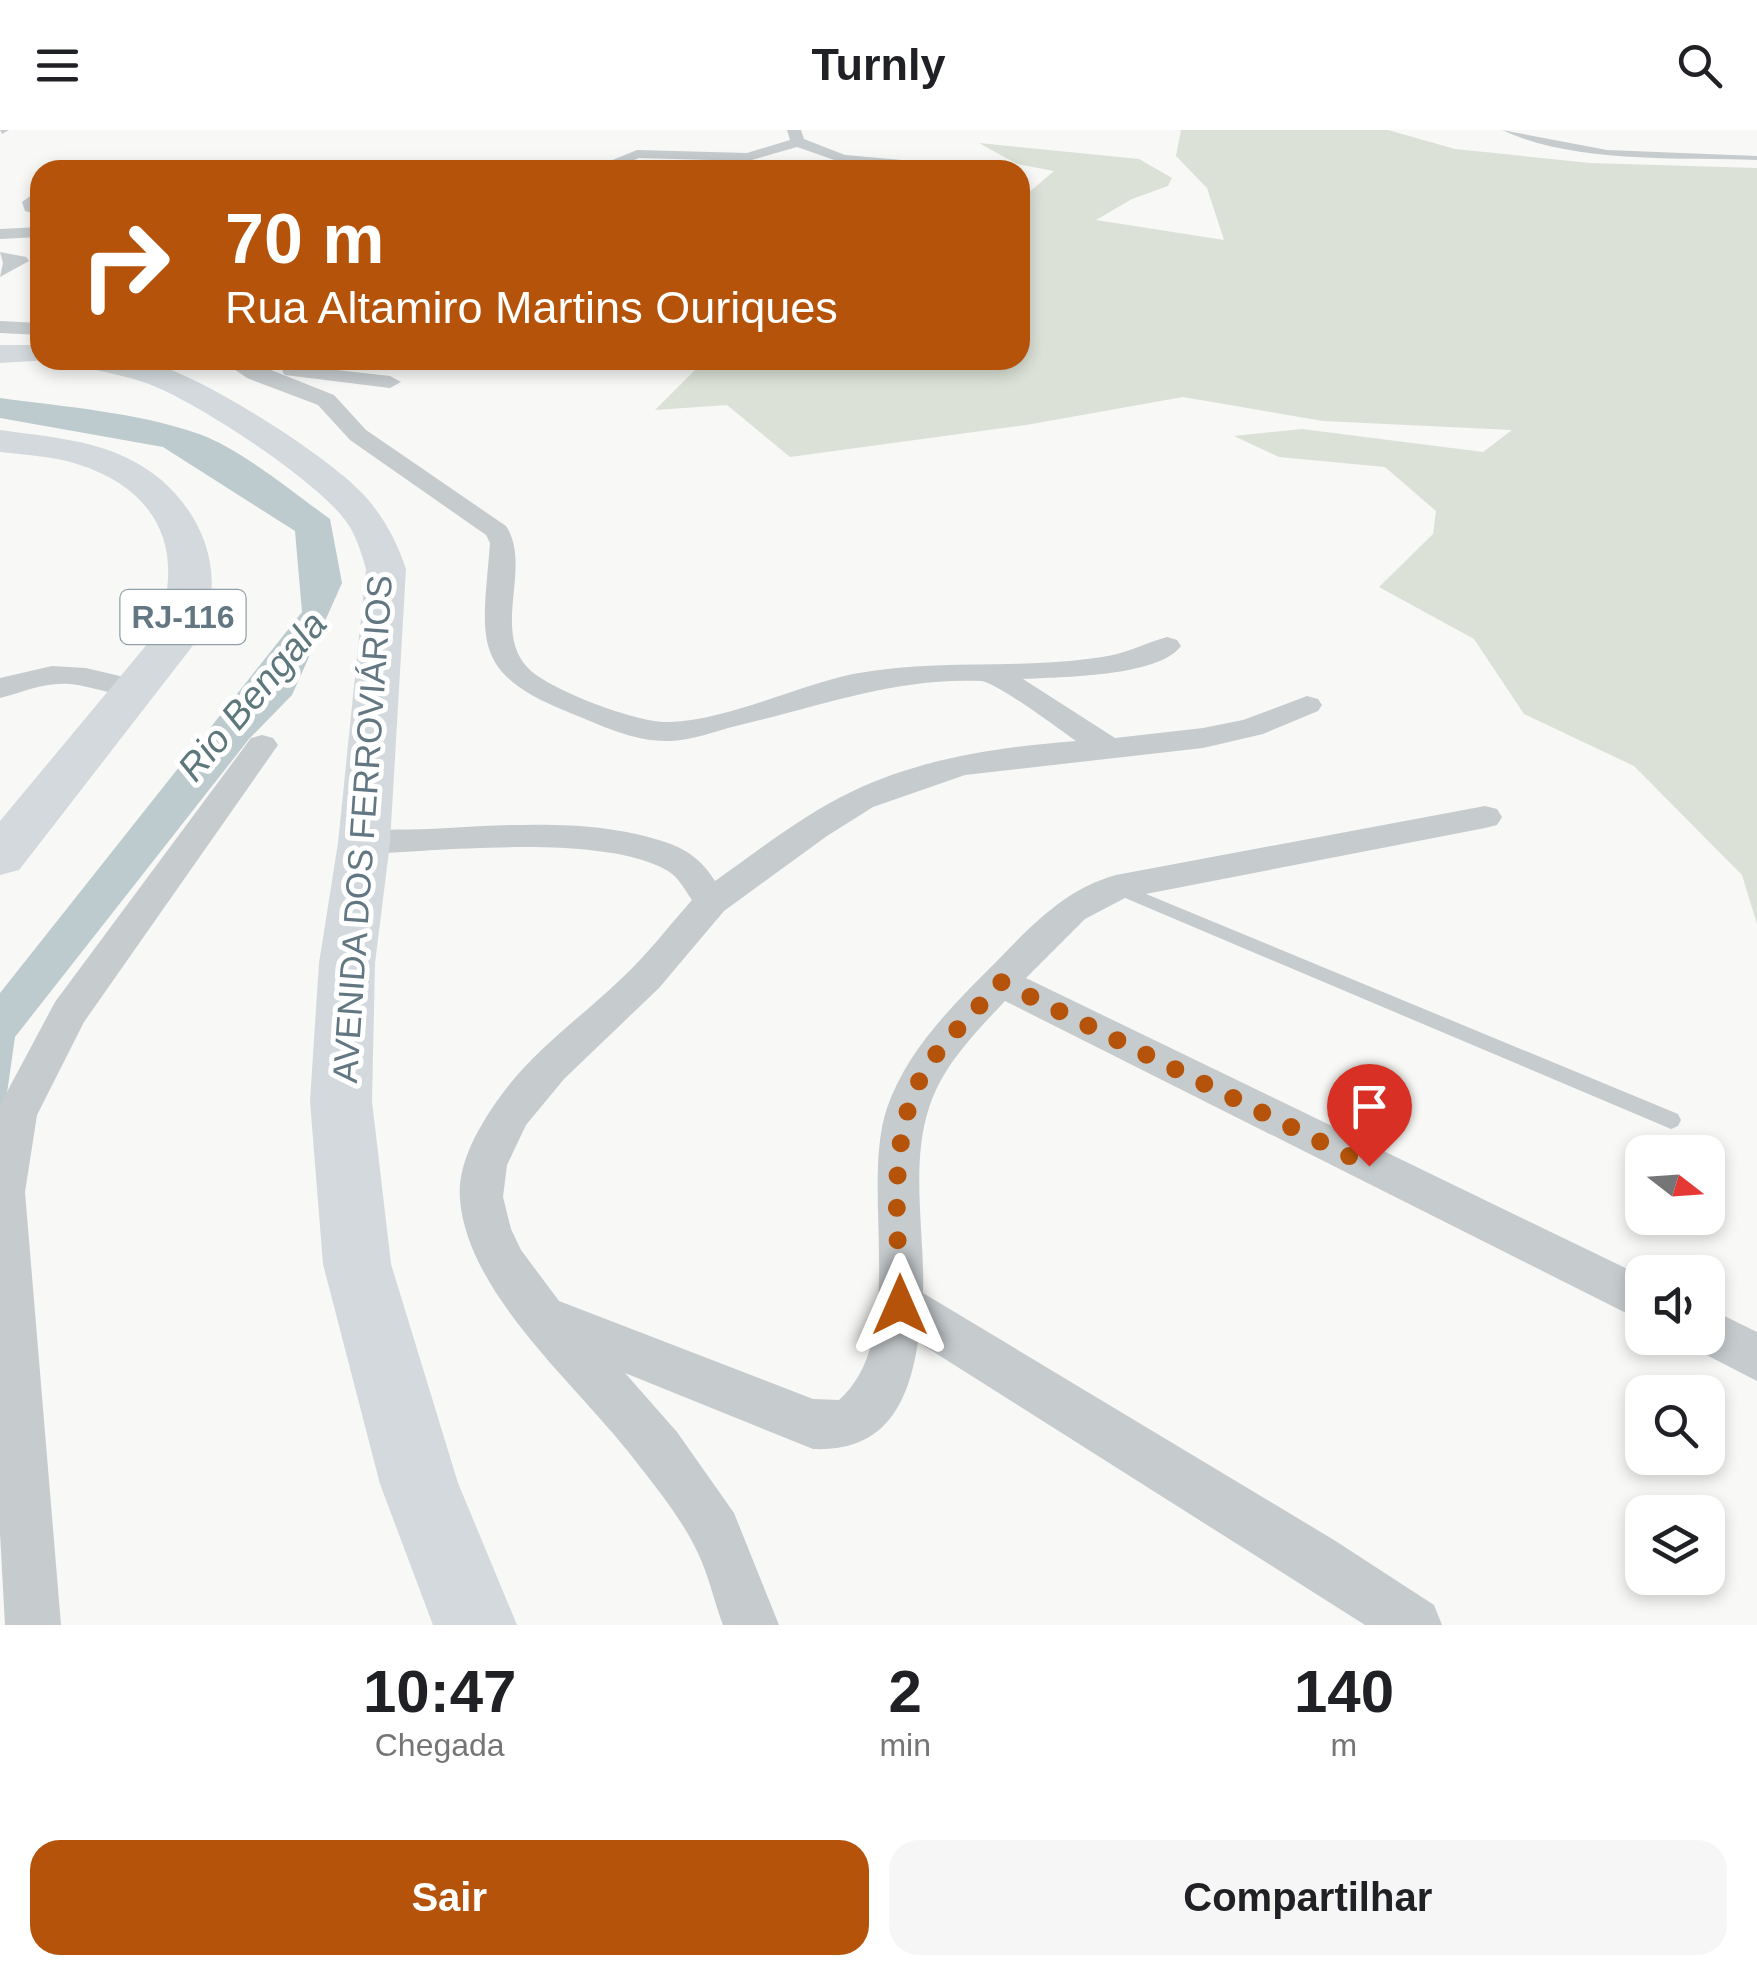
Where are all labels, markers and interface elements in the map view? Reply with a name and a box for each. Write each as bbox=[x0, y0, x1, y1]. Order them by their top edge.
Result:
icon: menu bbox=[30, 38, 85, 93]
icon: search bbox=[1672, 38, 1727, 93]
text: Turnly bbox=[811, 39, 946, 90]
icon: right bbox=[60, 200, 190, 330]
text: 70 m bbox=[225, 200, 385, 278]
text: Rua Altamiro Martins Ouriques bbox=[225, 282, 838, 333]
street label: AVENIDA DOS FERROVIÁRIOS bbox=[325, 574, 399, 1084]
road number: RJ-116 bbox=[120, 590, 246, 644]
water label: Rio Bengala bbox=[169, 603, 335, 789]
pin bbox=[1327, 1064, 1412, 1167]
icon: arrive bbox=[1342, 1079, 1397, 1134]
north arrow bbox=[1625, 1135, 1725, 1235]
map controls bbox=[1625, 1135, 1725, 1595]
position arrow bbox=[848, 1253, 952, 1357]
button: sound bbox=[1625, 1255, 1725, 1355]
button: search bbox=[1625, 1375, 1725, 1475]
button: layers bbox=[1625, 1495, 1725, 1595]
text: 10:47 bbox=[363, 1658, 516, 1725]
text: 2 bbox=[888, 1658, 922, 1725]
text: 140 bbox=[1294, 1658, 1394, 1725]
text: Chegada bbox=[375, 1727, 505, 1763]
text: min bbox=[879, 1727, 931, 1763]
text: m bbox=[1331, 1727, 1357, 1763]
button: Sair bbox=[30, 1840, 869, 1955]
button: Compartilhar bbox=[889, 1840, 1727, 1955]

